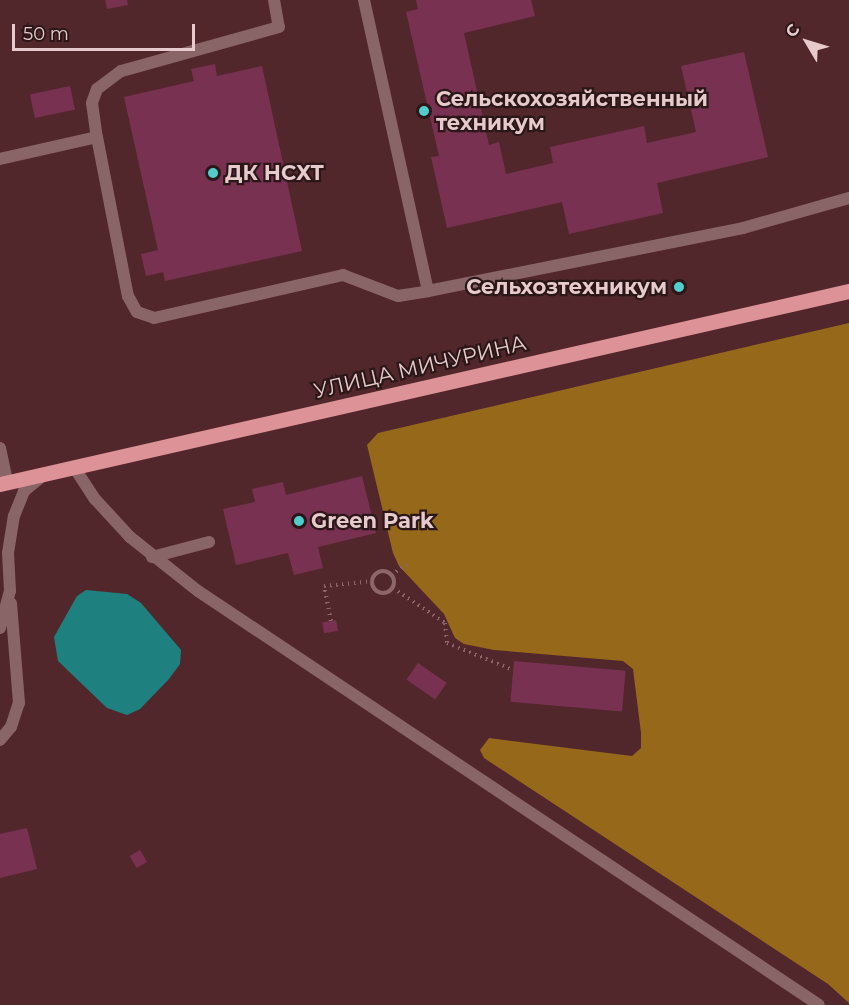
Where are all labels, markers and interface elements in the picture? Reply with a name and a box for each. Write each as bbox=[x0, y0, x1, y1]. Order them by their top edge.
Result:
scale bar bbox=[15, 12, 198, 50]
north arrow bbox=[777, 12, 837, 72]
text: С bbox=[781, 20, 803, 41]
text: 50 m bbox=[23, 23, 69, 45]
place label: Сельскохозяйственный техникум bbox=[436, 86, 708, 136]
marker: Сельскохозяйственный техникум bbox=[417, 104, 431, 118]
place label: ДК НСХТ bbox=[225, 160, 324, 186]
marker: ДК НСХТ bbox=[206, 166, 220, 180]
place label: Сельхозтехникум bbox=[466, 274, 667, 300]
marker: Сельхозтехникум bbox=[672, 280, 686, 294]
street label: УЛИЦА МИЧУРИНА bbox=[311, 330, 529, 404]
place label: Green Park bbox=[311, 508, 434, 534]
marker: Green Park bbox=[292, 514, 306, 528]

